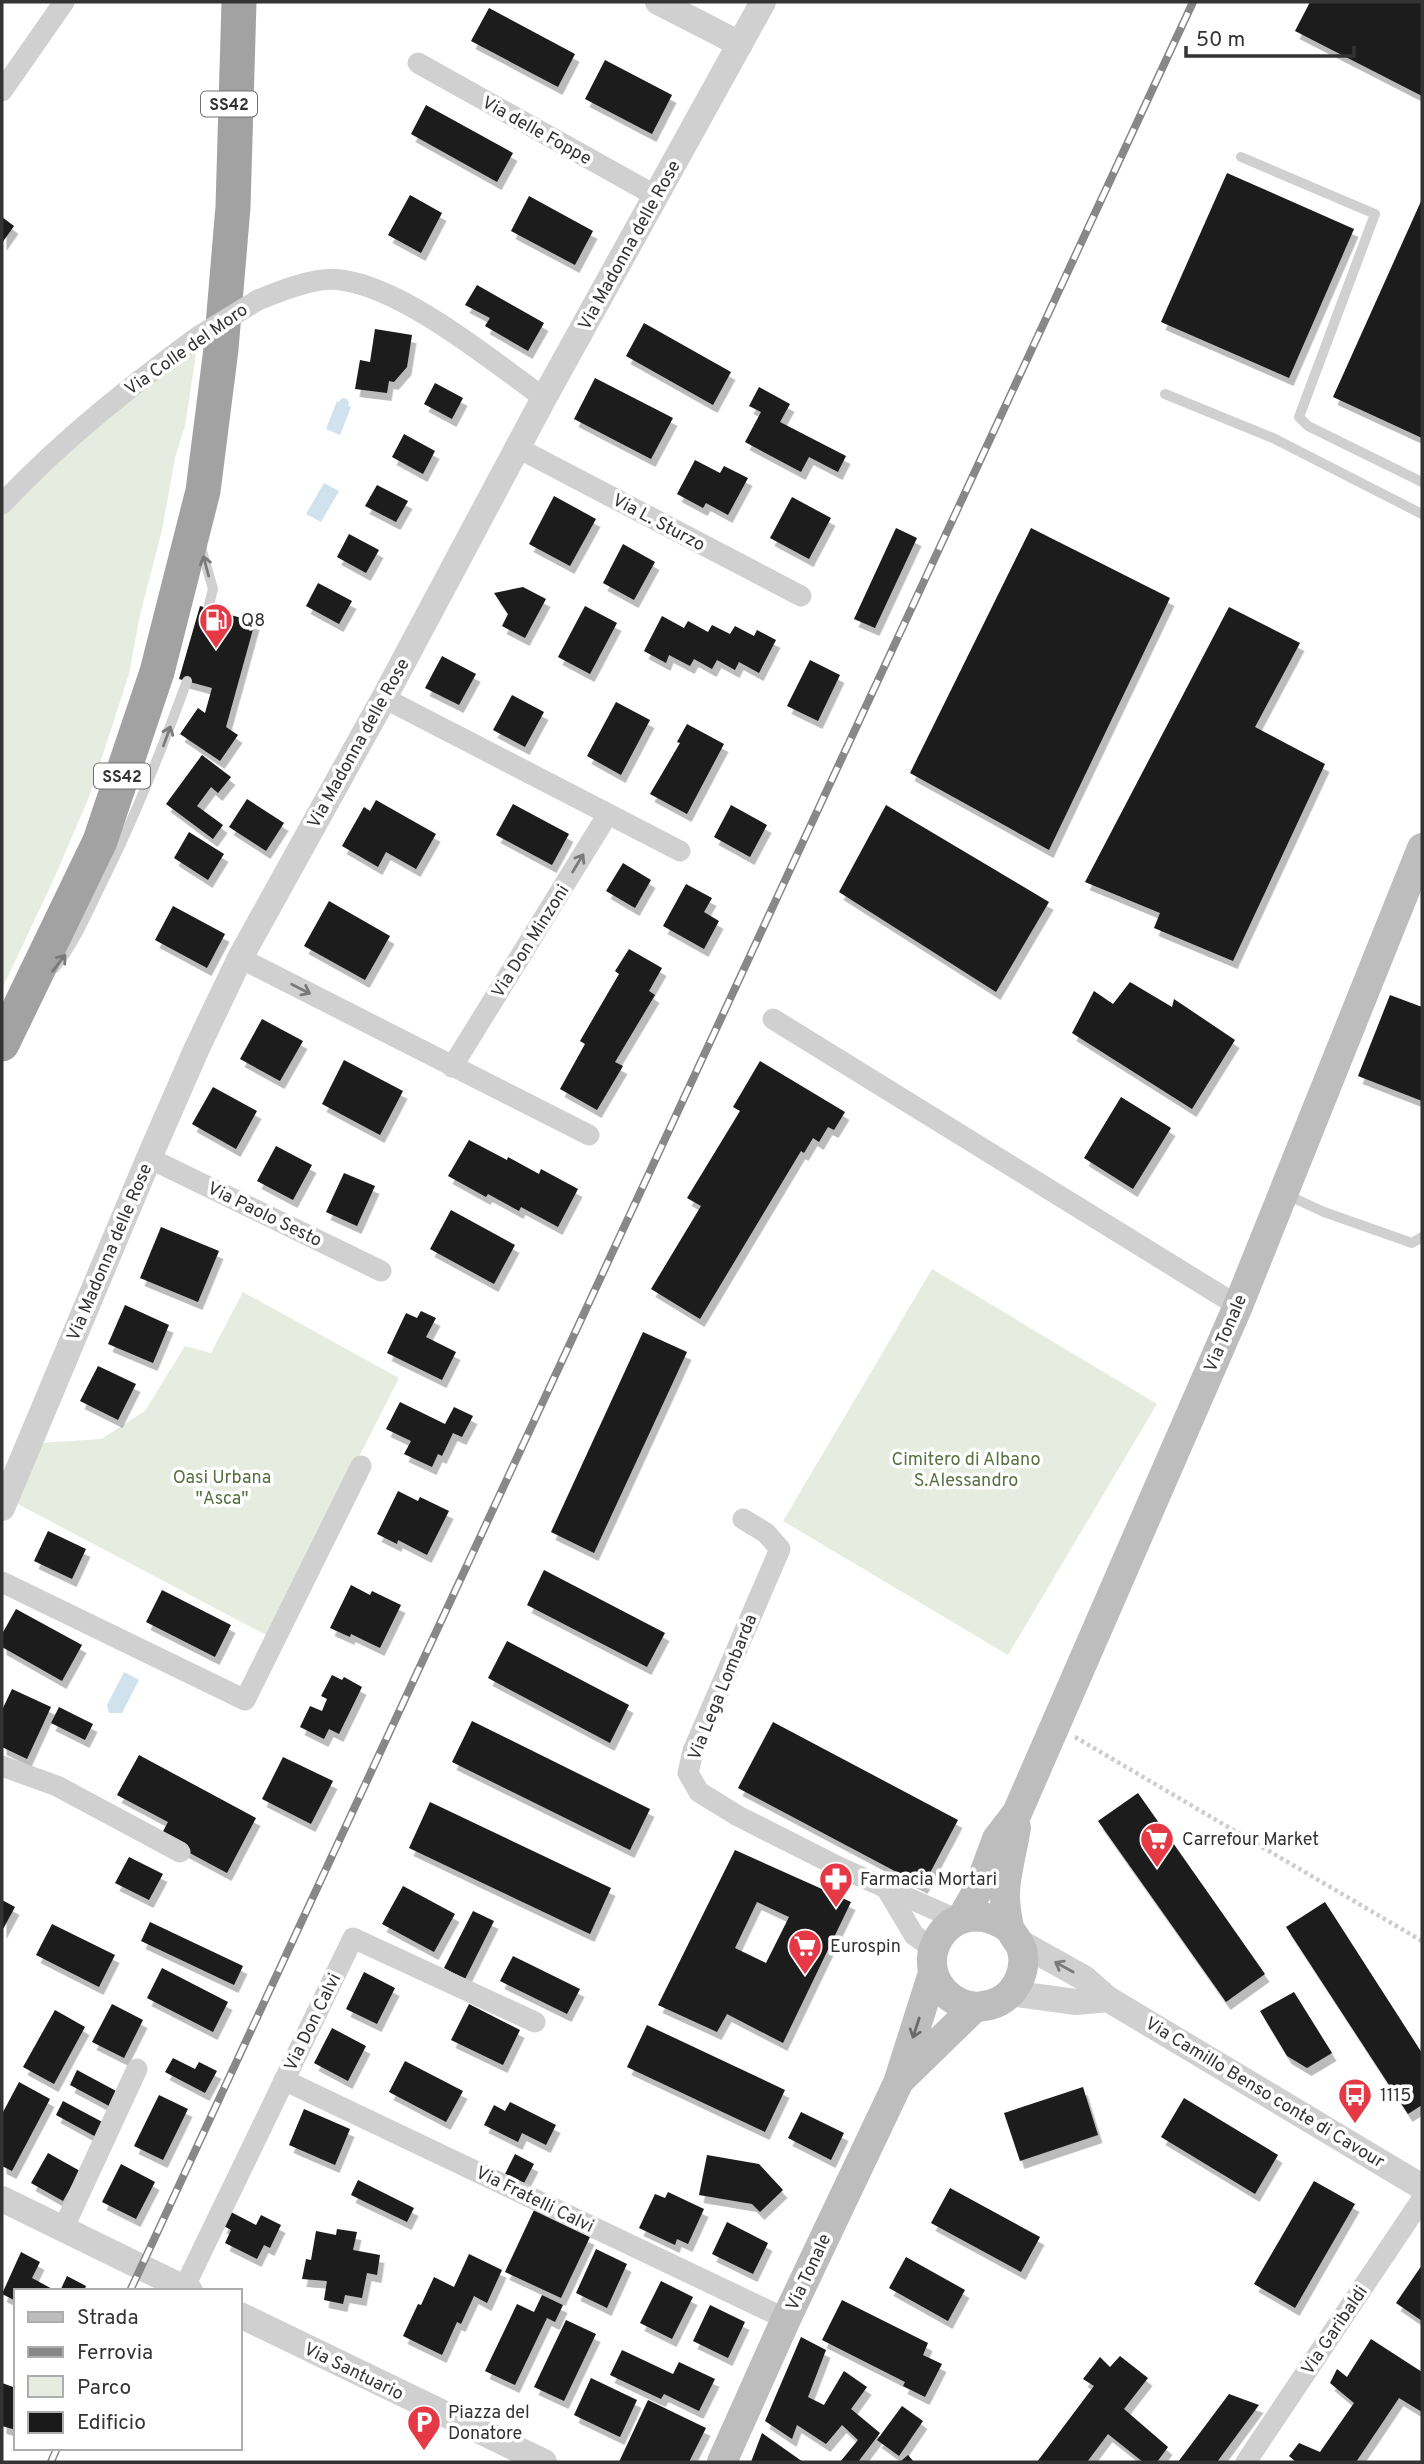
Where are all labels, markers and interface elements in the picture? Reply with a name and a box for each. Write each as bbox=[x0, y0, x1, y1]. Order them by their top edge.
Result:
scale bar bbox=[1186, 14, 1354, 58]
text: 50 m bbox=[1196, 27, 1245, 54]
road number: SS42 bbox=[201, 92, 257, 116]
street label: Via delle Foppe bbox=[477, 92, 595, 171]
street label: Via Madonna delle Rose bbox=[574, 157, 687, 335]
street label: Via Colle del Moro bbox=[121, 299, 253, 401]
street label: Via L. Sturzo bbox=[608, 489, 709, 557]
one-way arrow bbox=[199, 555, 212, 578]
fuel station icon: Q8 bbox=[197, 601, 235, 650]
place label: Q8 bbox=[241, 610, 265, 633]
street label: Via Madonna delle Rose bbox=[303, 655, 416, 833]
one-way arrow bbox=[162, 726, 174, 748]
road number: SS42 bbox=[94, 764, 150, 789]
one-way arrow bbox=[571, 853, 585, 873]
street label: Via Don Minzoni bbox=[487, 881, 575, 1003]
one-way arrow bbox=[51, 954, 66, 973]
one-way arrow bbox=[290, 982, 311, 996]
street label: Via Madonna delle Rose bbox=[63, 1160, 158, 1345]
street label: Via Paolo Sesto bbox=[203, 1178, 325, 1253]
street label: Via Tonale bbox=[1200, 1291, 1253, 1376]
park label: Cimitero di Albano S.Alessandro bbox=[891, 1449, 1041, 1493]
park label: Oasi Urbana "Asca" bbox=[173, 1467, 271, 1511]
street label: Via Lega Lombarda bbox=[684, 1611, 763, 1764]
supermarket icon: Carrefour Market bbox=[1138, 1820, 1176, 1869]
place label: Carrefour Market bbox=[1182, 1829, 1319, 1852]
pharmacy icon: Farmacia Mortari bbox=[817, 1860, 855, 1909]
place label: Farmacia Mortari bbox=[860, 1869, 997, 1892]
supermarket icon: Eurospin bbox=[786, 1927, 824, 1976]
place label: Eurospin bbox=[830, 1936, 901, 1959]
one-way arrow bbox=[1054, 1960, 1075, 1973]
street label: Via Don Calvi bbox=[280, 1970, 347, 2075]
street label: Via Camillo Benso conte di Cavour bbox=[1140, 2013, 1388, 2174]
one-way arrow bbox=[908, 2017, 921, 2039]
bus stop icon: 1115 bbox=[1336, 2076, 1374, 2125]
place label: 1115 bbox=[1380, 2085, 1411, 2108]
street label: Via Fratelli Calvi bbox=[471, 2162, 597, 2239]
street label: Via Tonale bbox=[782, 2231, 837, 2315]
street label: Via Garibaldi bbox=[1297, 2282, 1374, 2380]
legend bbox=[14, 2289, 242, 2450]
text: Strada bbox=[77, 2305, 138, 2332]
street label: Via Santuario bbox=[300, 2338, 407, 2406]
text: Ferrovia bbox=[77, 2340, 153, 2367]
text: Parco bbox=[77, 2375, 131, 2402]
place label: Piazza del Donatore bbox=[448, 2402, 530, 2446]
parking icon: Piazza del Donatore bbox=[405, 2403, 443, 2452]
text: Edificio bbox=[77, 2410, 146, 2437]

